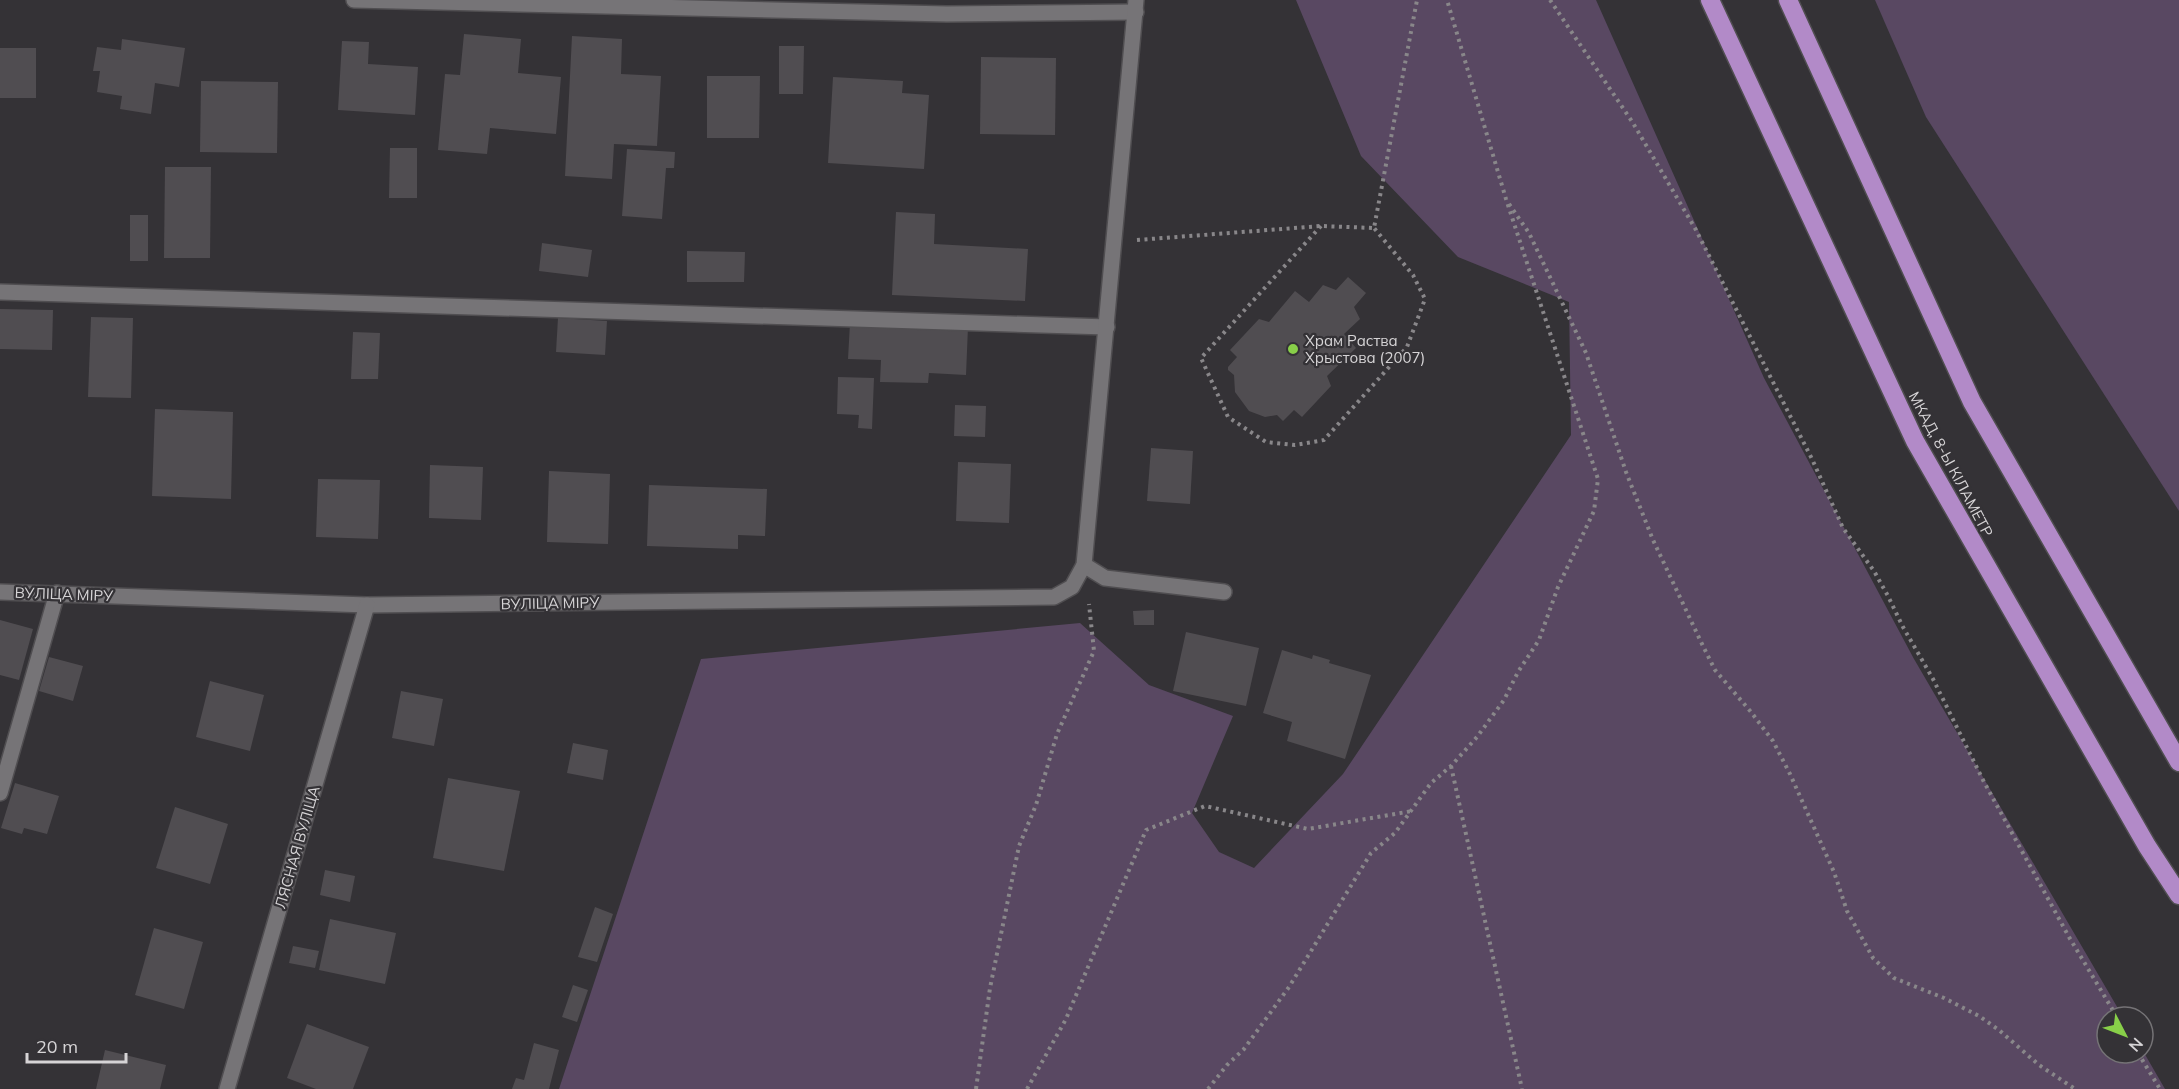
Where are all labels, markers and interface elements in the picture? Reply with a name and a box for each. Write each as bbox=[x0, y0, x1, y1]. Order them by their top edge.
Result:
place label: Храм Раства Хрыстова (2007) bbox=[1305, 331, 1425, 367]
marker: Храм Раства Хрыстова (2007) bbox=[1286, 342, 1300, 356]
street label: МКАД, 8-Ы КІЛАМЕТР bbox=[1905, 388, 1997, 540]
street label: ВУЛІЦА МІРУ bbox=[14, 583, 114, 605]
street label: ВУЛІЦА МІРУ bbox=[501, 593, 599, 613]
street label: ЛЯСНАЯ ВУЛІЦА bbox=[270, 783, 324, 911]
north arrow bbox=[2095, 1005, 2155, 1065]
scale bar bbox=[27, 1026, 126, 1064]
text: N bbox=[2125, 1034, 2148, 1056]
text: 20 m bbox=[36, 1035, 78, 1058]

